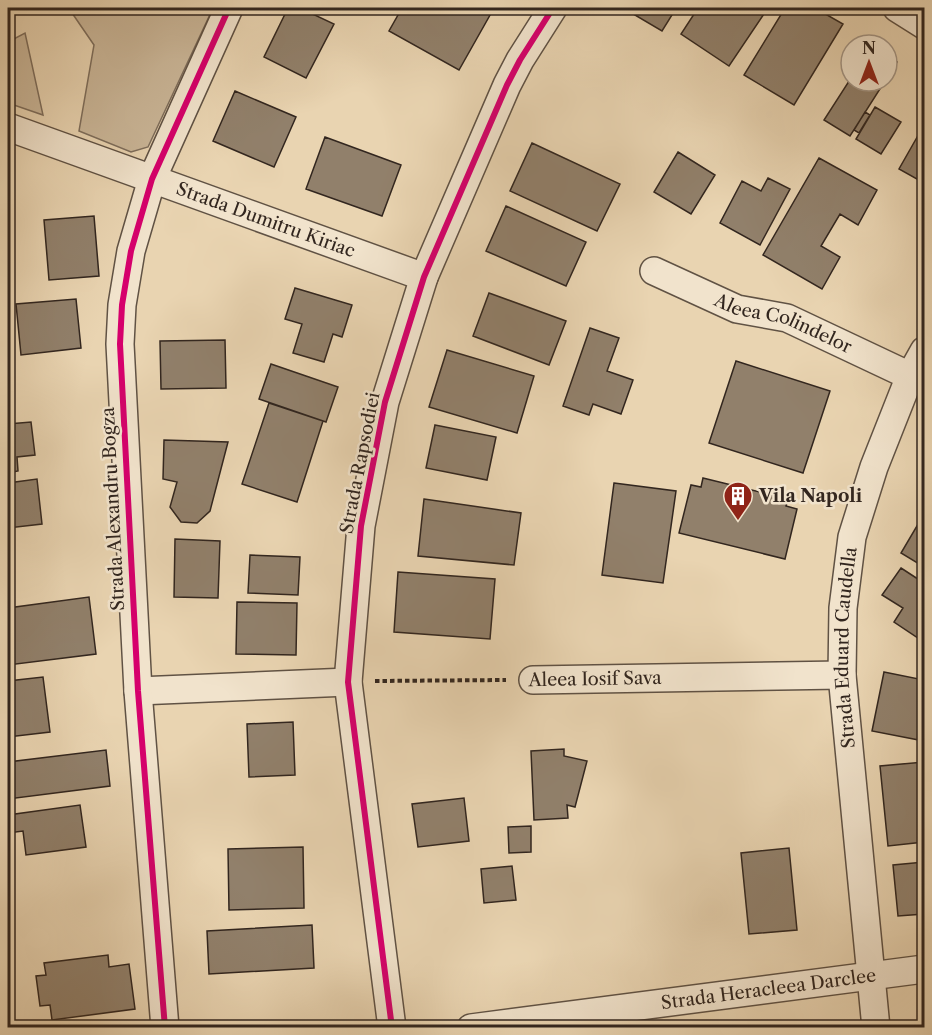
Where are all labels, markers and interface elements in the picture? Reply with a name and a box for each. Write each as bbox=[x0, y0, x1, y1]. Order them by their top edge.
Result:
north arrow bbox=[839, 33, 899, 93]
text: N bbox=[862, 38, 876, 58]
street label: Strada Dumitru Kiriac bbox=[173, 178, 358, 262]
street label: Aleea Colindelor bbox=[710, 289, 856, 358]
street label: Strada Rapsodiei bbox=[335, 390, 385, 536]
street label: Strada Alexandru Bogza bbox=[97, 406, 129, 611]
building icon: Vila Napoli bbox=[722, 480, 754, 522]
place label: Vila Napoli bbox=[758, 485, 863, 507]
street label: Strada Eduard Caudella bbox=[831, 545, 862, 749]
street label: Aleea Iosif Sava bbox=[527, 667, 662, 691]
street label: Strada Heracleea Darclee bbox=[660, 964, 877, 1014]

